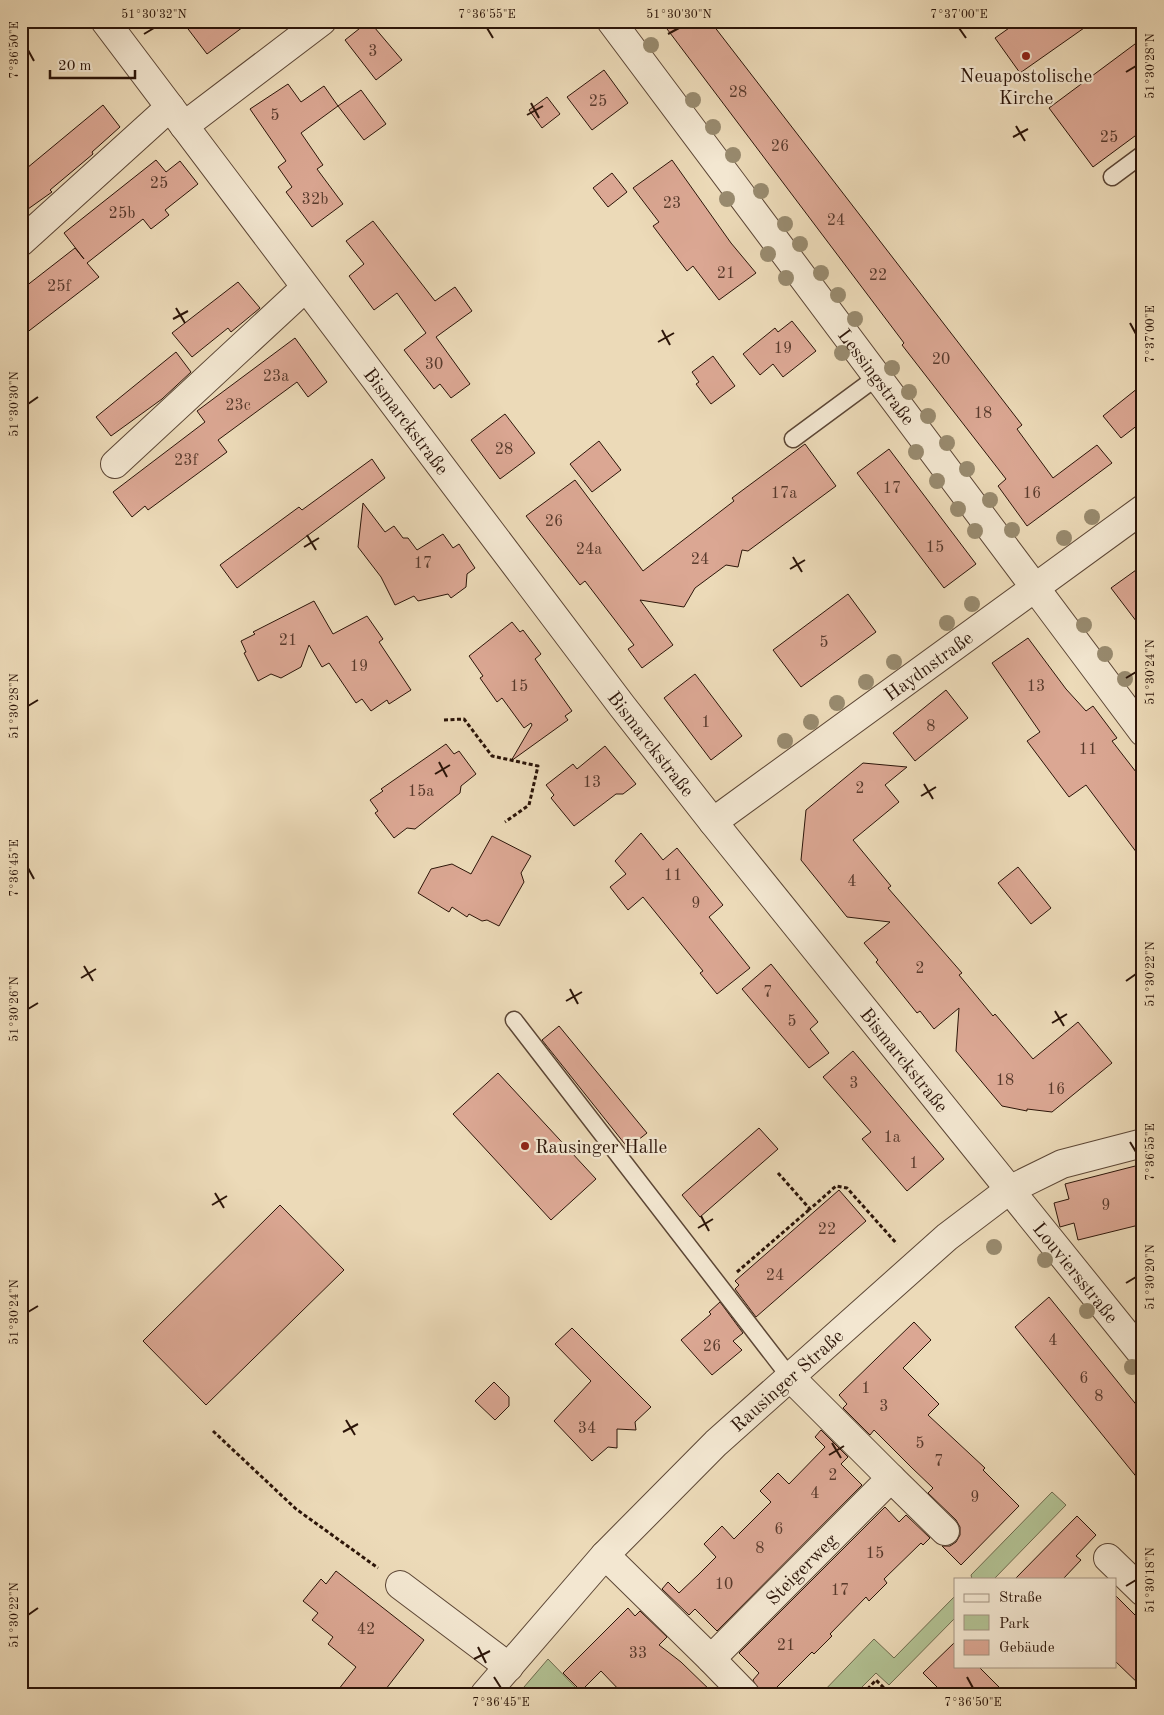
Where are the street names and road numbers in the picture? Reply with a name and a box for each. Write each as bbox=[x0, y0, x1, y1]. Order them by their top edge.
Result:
street label: Lessingstraße bbox=[833, 326, 917, 430]
street label: Bismarckstraße bbox=[359, 366, 451, 479]
street label: Haydnstraße bbox=[882, 629, 977, 706]
street label: Bismarckstraße bbox=[603, 689, 696, 801]
street label: Bismarckstraße bbox=[855, 1006, 950, 1117]
street label: Louviersstraße bbox=[1028, 1220, 1120, 1328]
street label: Rausinger Straße bbox=[729, 1327, 848, 1437]
street label: Steigerweg bbox=[764, 1531, 842, 1610]

